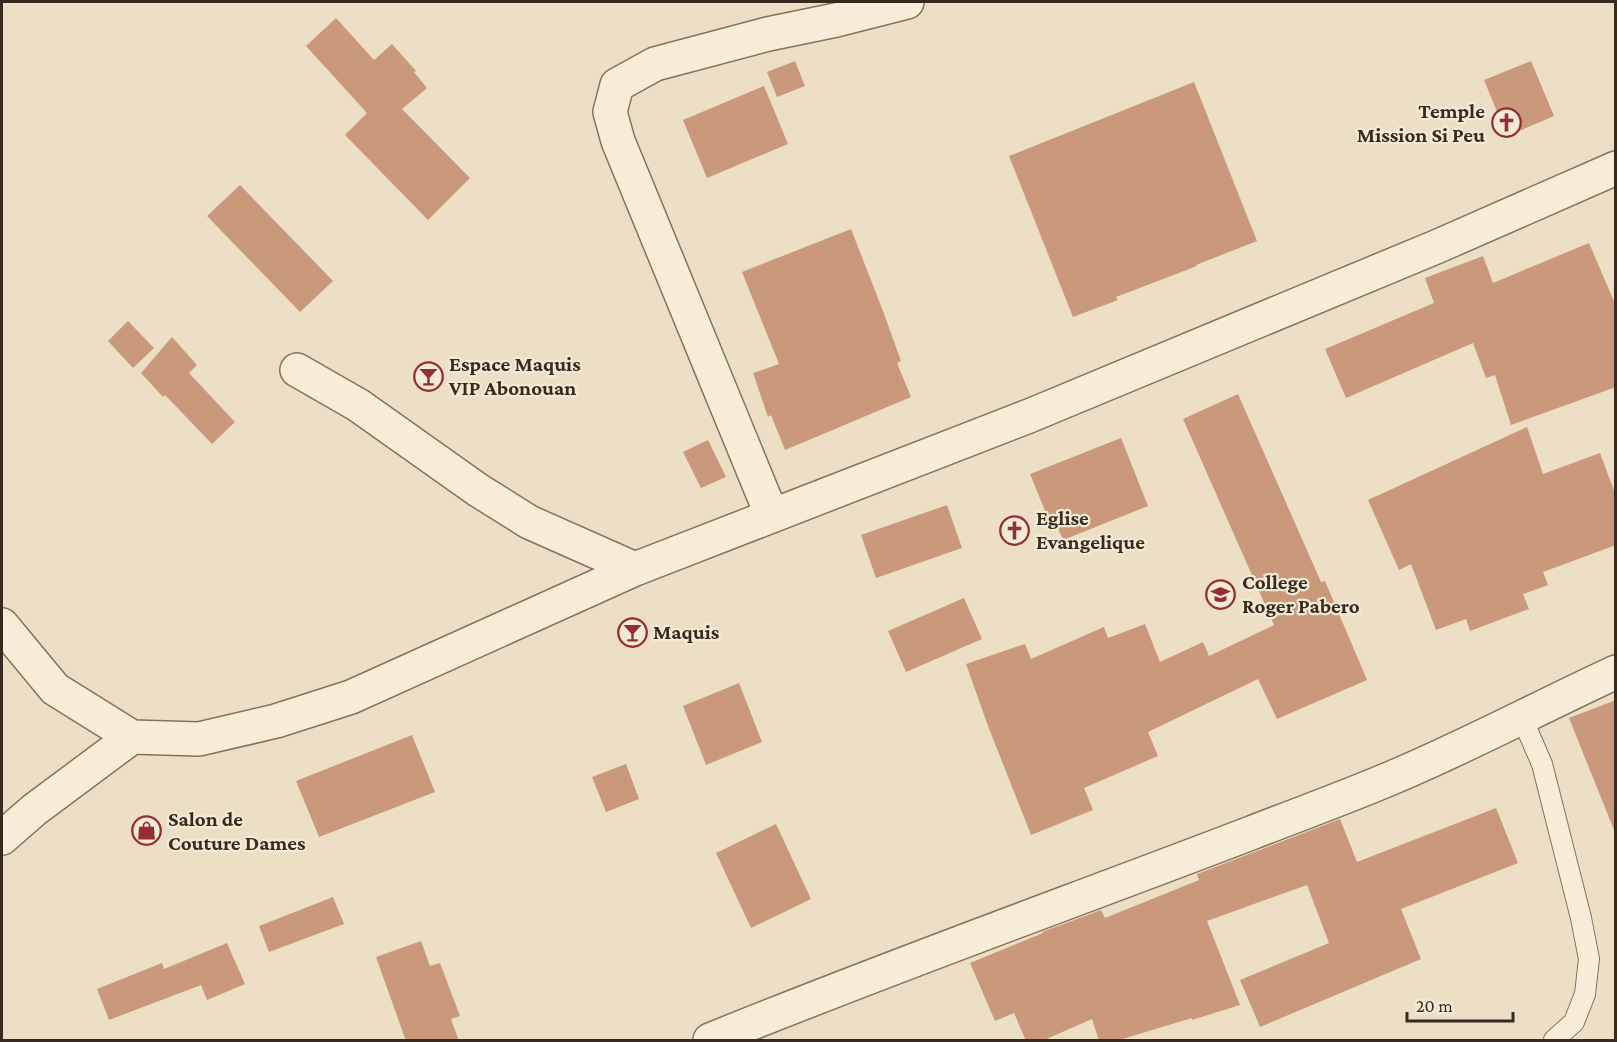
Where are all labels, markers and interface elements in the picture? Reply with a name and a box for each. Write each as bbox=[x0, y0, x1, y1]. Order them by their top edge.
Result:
place label: Temple Mission Si Peu bbox=[1357, 99, 1485, 147]
church icon: Temple Mission Si Peu bbox=[1490, 107, 1522, 139]
place label: Espace Maquis VIP Abonouan bbox=[448, 352, 581, 400]
bar icon: Espace Maquis VIP Abonouan bbox=[412, 360, 444, 392]
place label: Eglise Evangelique bbox=[1036, 506, 1145, 554]
church icon: Eglise Evangelique bbox=[999, 514, 1031, 546]
place label: College Roger Pabero bbox=[1242, 570, 1360, 618]
school or university icon: College Roger Pabero bbox=[1205, 578, 1237, 610]
bar icon: Maquis bbox=[616, 616, 648, 648]
place label: Maquis bbox=[653, 620, 720, 644]
place label: Salon de Couture Dames bbox=[168, 807, 306, 855]
shop icon: Salon de Couture Dames bbox=[131, 815, 163, 847]
scale bar bbox=[1407, 985, 1514, 1023]
text: 20 m bbox=[1416, 996, 1453, 1016]

